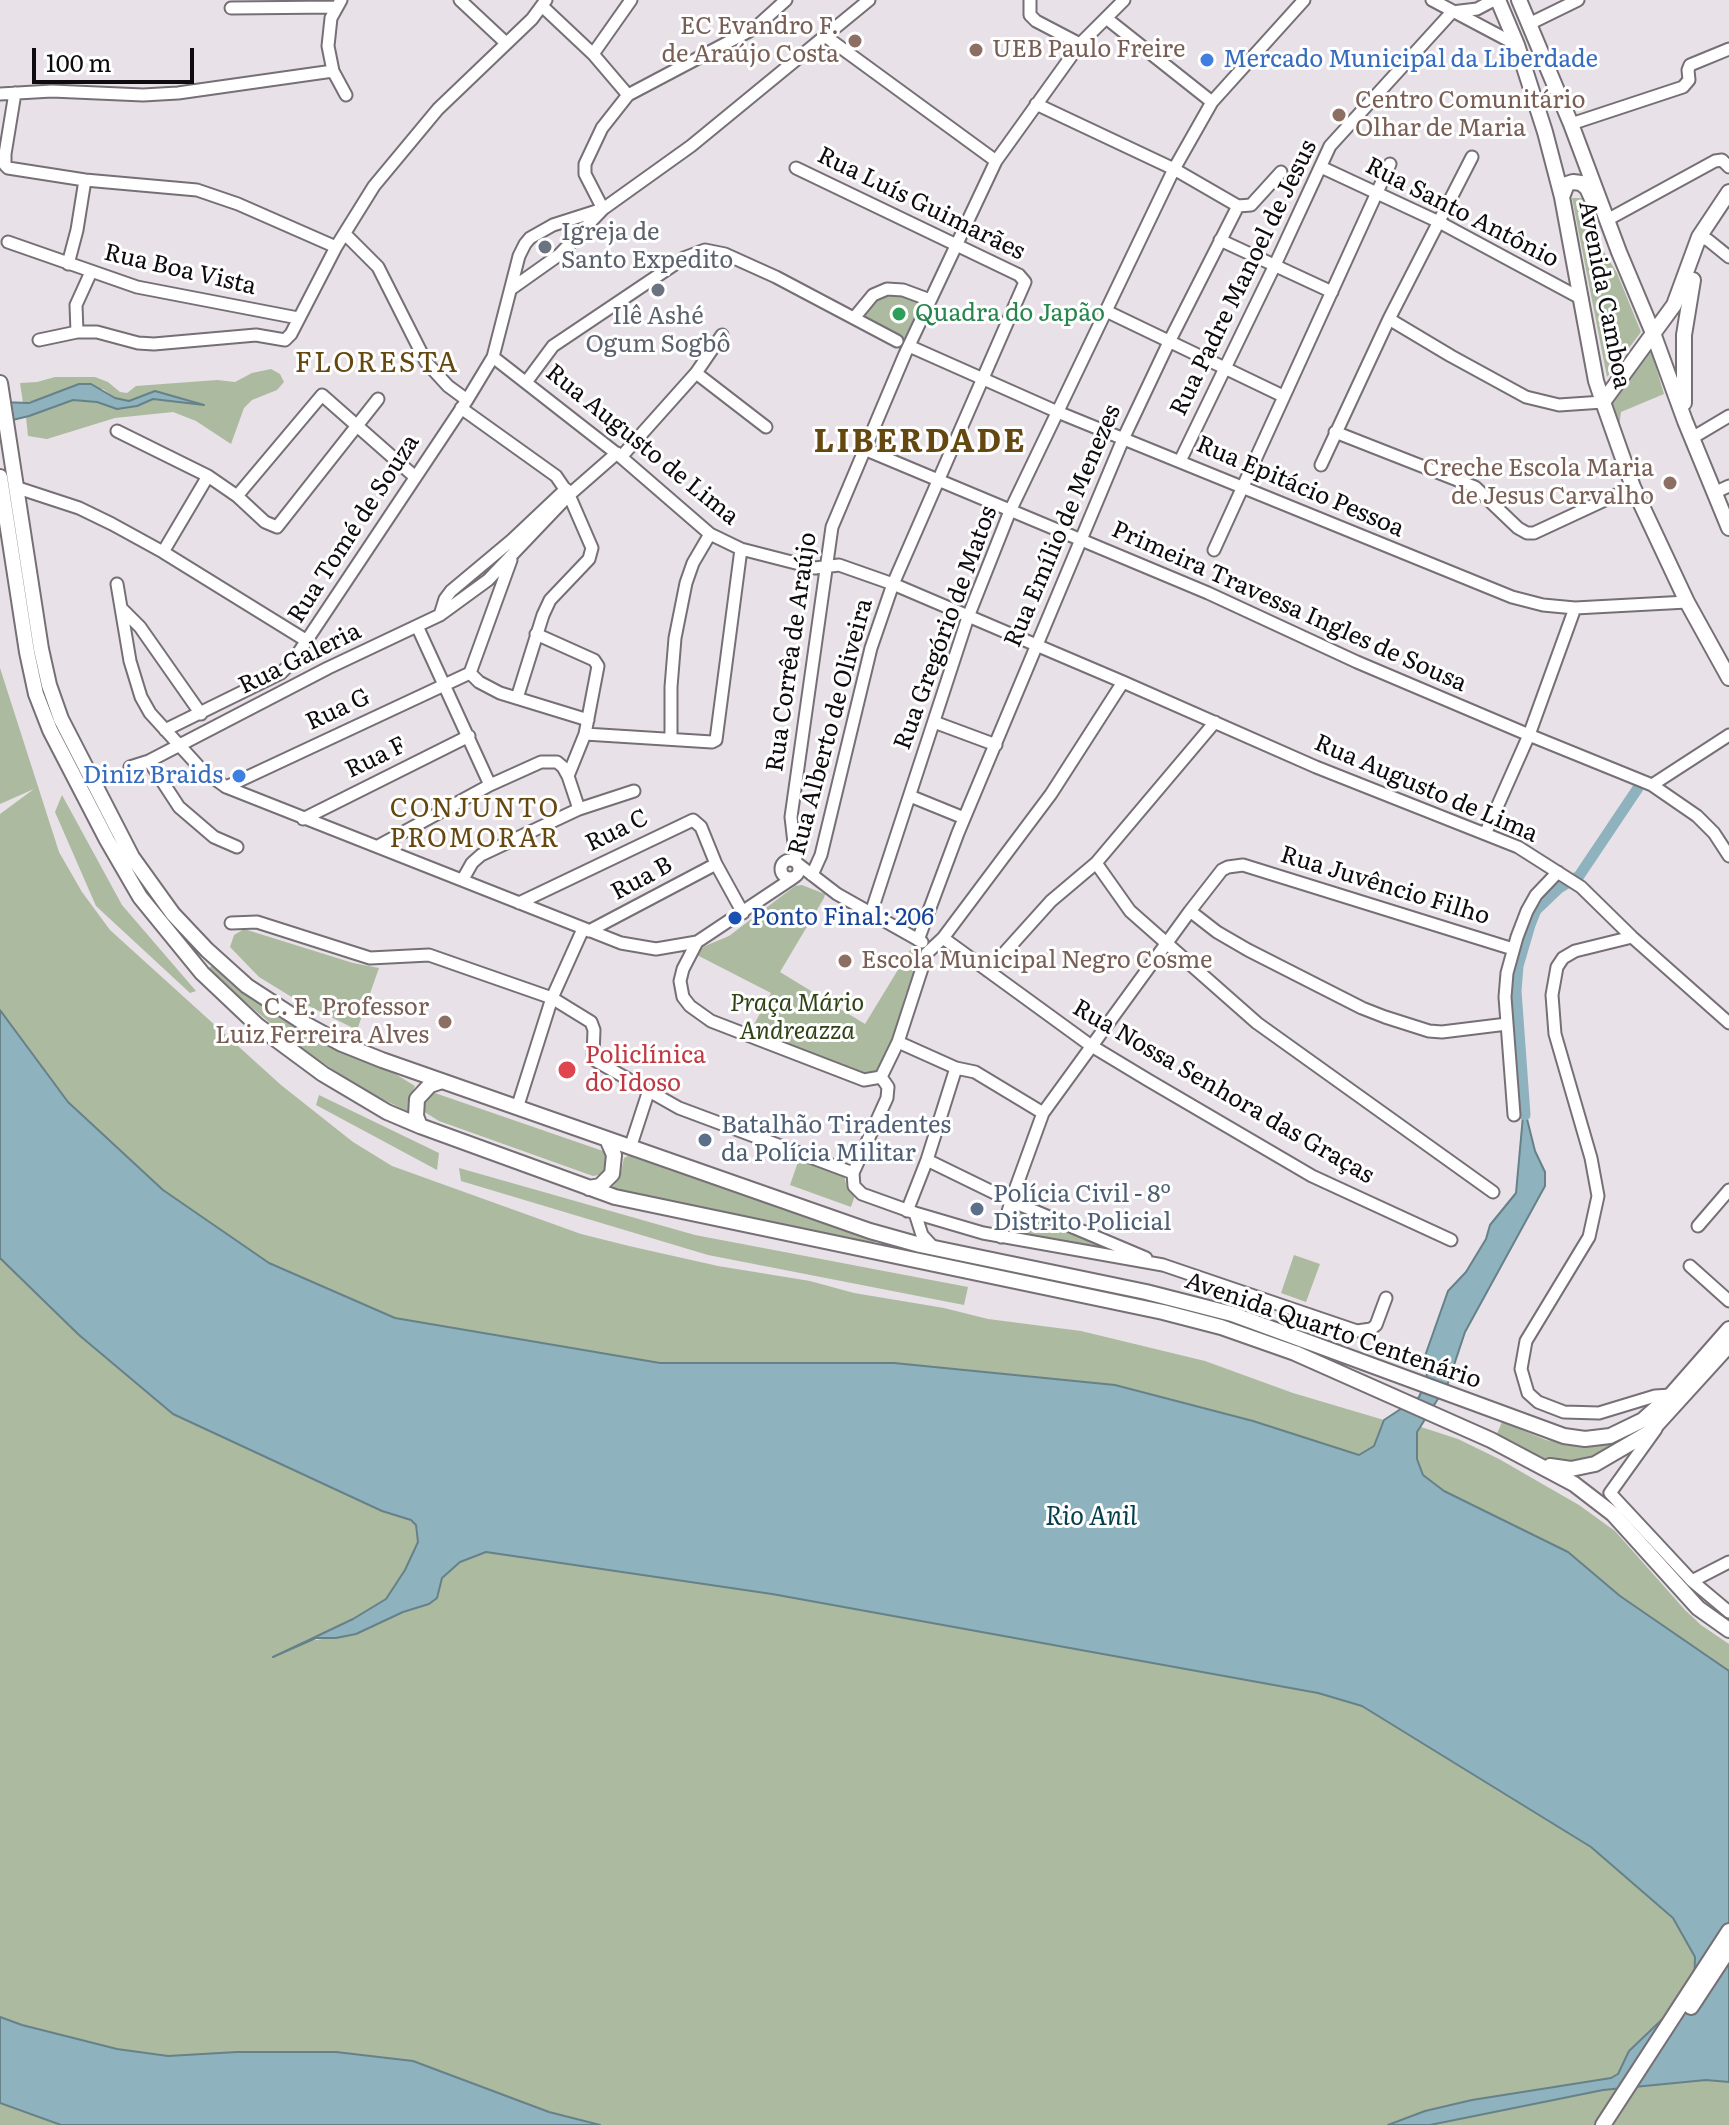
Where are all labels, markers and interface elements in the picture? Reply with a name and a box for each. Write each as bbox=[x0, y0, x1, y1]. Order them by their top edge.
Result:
place label: EC Evandro F. de Araújo Costa bbox=[661, 13, 839, 69]
scale bar bbox=[36, 32, 198, 82]
marker: EC Evandro F. de Araújo Costa bbox=[846, 32, 864, 50]
place label: UEB Paulo Freire bbox=[992, 36, 1185, 64]
marker: UEB Paulo Freire bbox=[967, 41, 985, 59]
text: 100 m bbox=[46, 44, 112, 79]
place label: Mercado Municipal da Liberdade bbox=[1223, 46, 1598, 74]
marker: Mercado Municipal da Liberdade bbox=[1198, 51, 1216, 69]
place label: Centro Comunitário Olhar de Maria bbox=[1355, 87, 1586, 143]
marker: Centro Comunitário Olhar de Maria bbox=[1330, 106, 1348, 124]
street label: Rua Padre Manoel de Jesus bbox=[1165, 135, 1323, 421]
street label: Rua Luís Guimarães bbox=[813, 141, 1029, 267]
street label: Rua Santo Antônio bbox=[1360, 152, 1564, 274]
street label: Avenida Camboa bbox=[1572, 199, 1636, 391]
place label: Igreja de Santo Expedito bbox=[561, 219, 733, 275]
marker: Igreja de Santo Expedito bbox=[536, 238, 554, 256]
street label: Rua Boa Vista bbox=[101, 239, 259, 301]
marker: Ilê Ashé Ogum Sogbô bbox=[649, 281, 667, 299]
place label: Quadra do Japão bbox=[915, 300, 1105, 328]
place label: Ilê Ashé Ogum Sogbô bbox=[585, 303, 731, 359]
marker: Quadra do Japão bbox=[890, 305, 908, 323]
district label: FLORESTA bbox=[295, 347, 459, 381]
street label: Rua Augusto de Lima bbox=[540, 358, 744, 532]
street label: Rua Emílio de Menezes bbox=[999, 400, 1127, 652]
district label: LIBERDADE bbox=[813, 424, 1027, 462]
street label: Rua Tomé de Souza bbox=[282, 429, 426, 629]
street label: Rua Epitácio Pessoa bbox=[1192, 430, 1408, 544]
place label: Creche Escola Maria de Jesus Carvalho bbox=[1423, 455, 1654, 511]
marker: Creche Escola Maria de Jesus Carvalho bbox=[1661, 474, 1679, 492]
street label: Rua Gregório de Matos bbox=[888, 502, 1004, 754]
street label: Primeira Travessa Ingles de Sousa bbox=[1107, 515, 1471, 699]
street label: Rua Corrêa de Araújo bbox=[761, 530, 823, 774]
street label: Rua Alberto de Oliveira bbox=[783, 595, 879, 859]
street label: Rua Galeria bbox=[234, 617, 366, 701]
street label: Rua G bbox=[301, 683, 375, 737]
street label: Rua Augusto de Lima bbox=[1310, 729, 1542, 849]
street label: Rua F bbox=[341, 731, 411, 785]
place label: Diniz Braids bbox=[83, 762, 223, 790]
marker: Diniz Braids bbox=[230, 767, 248, 785]
district label: CONJUNTO PROMORAR bbox=[390, 793, 560, 854]
street label: Rua C bbox=[581, 804, 653, 858]
street label: Rua Juvêncio Filho bbox=[1277, 840, 1493, 932]
street label: Rua B bbox=[606, 851, 678, 907]
place label: Ponto Final: 206 bbox=[751, 904, 934, 932]
marker: Ponto Final: 206 bbox=[726, 909, 744, 927]
place label: Escola Municipal Negro Cosme bbox=[861, 947, 1213, 975]
marker: Escola Municipal Negro Cosme bbox=[836, 952, 854, 970]
park label: Praça Mário Andreazza bbox=[730, 990, 864, 1046]
place label: C. E. Professor Luiz Ferreira Alves bbox=[215, 994, 429, 1050]
street label: Rua Nossa Senhora das Graças bbox=[1067, 994, 1379, 1190]
marker: C. E. Professor Luiz Ferreira Alves bbox=[436, 1013, 454, 1031]
place label: Policlínica do Idoso bbox=[585, 1042, 706, 1098]
marker: Policlínica do Idoso bbox=[556, 1059, 578, 1081]
place label: Batalhão Tiradentes da Polícia Militar bbox=[721, 1112, 951, 1168]
marker: Batalhão Tiradentes da Polícia Militar bbox=[696, 1131, 714, 1149]
place label: Polícia Civil - 8º Distrito Policial bbox=[993, 1181, 1171, 1237]
marker: Polícia Civil - 8º Distrito Policial bbox=[968, 1200, 986, 1218]
street label: Avenida Quarto Centenário bbox=[1181, 1267, 1485, 1395]
water label: Rio Anil bbox=[1045, 1501, 1137, 1533]

